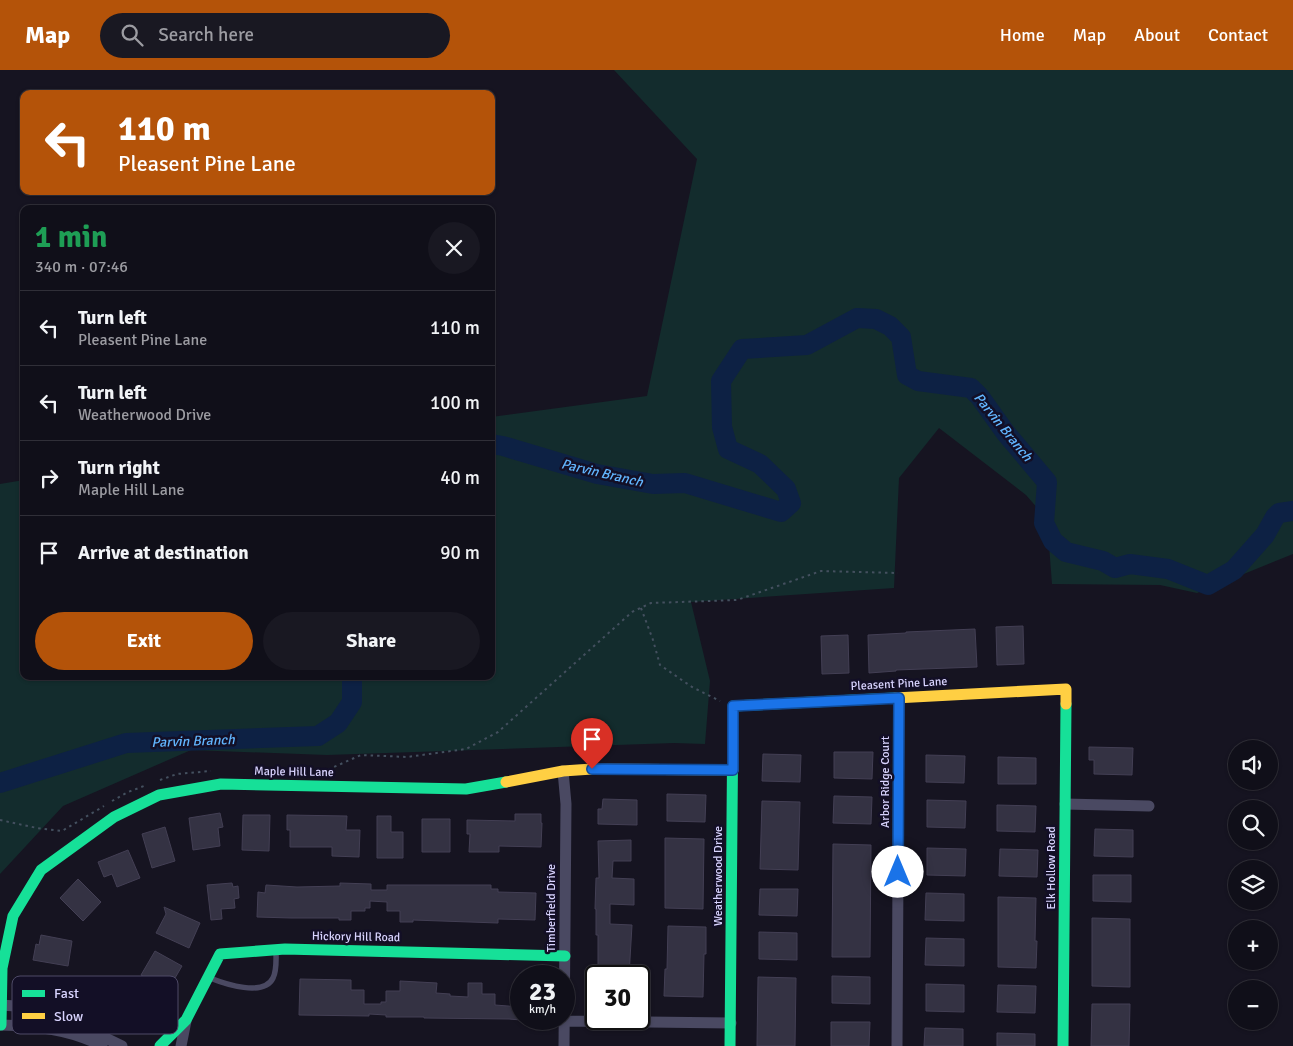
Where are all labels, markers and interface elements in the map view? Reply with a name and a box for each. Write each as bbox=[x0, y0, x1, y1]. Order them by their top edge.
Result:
search box bbox=[100, 13, 450, 58]
text: Map bbox=[25, 20, 70, 50]
icon: search bbox=[118, 21, 146, 49]
text: Search here bbox=[158, 23, 254, 47]
text: Home bbox=[1000, 24, 1045, 46]
text: Map bbox=[1073, 24, 1106, 46]
text: About bbox=[1134, 24, 1180, 46]
text: Contact bbox=[1208, 24, 1268, 46]
text: 110 m bbox=[118, 107, 211, 150]
icon: left bbox=[35, 110, 100, 175]
text: Pleasent Pine Lane bbox=[118, 150, 296, 177]
text: 1 min bbox=[35, 219, 107, 256]
button: close bbox=[428, 222, 480, 274]
text: 340 m · 07:46 bbox=[35, 257, 128, 277]
text: Turn left bbox=[78, 306, 147, 330]
icon: left bbox=[35, 314, 63, 342]
text: 110 m bbox=[430, 316, 480, 340]
text: Pleasent Pine Lane bbox=[78, 330, 207, 350]
text: Turn left bbox=[78, 381, 147, 405]
icon: left bbox=[35, 389, 63, 417]
water label: Parvin Branch bbox=[970, 389, 1036, 465]
text: 100 m bbox=[430, 391, 480, 415]
text: Weatherwood Drive bbox=[78, 405, 211, 425]
water label: Parvin Branch bbox=[560, 455, 645, 491]
text: Turn right bbox=[78, 456, 160, 480]
icon: right bbox=[35, 464, 63, 492]
text: 40 m bbox=[440, 466, 480, 490]
text: Maple Hill Lane bbox=[78, 480, 184, 500]
icon: arrive bbox=[35, 539, 63, 567]
text: Arrive at destination bbox=[78, 541, 249, 565]
text: 90 m bbox=[440, 541, 480, 565]
button: Exit bbox=[35, 612, 253, 670]
button: Share bbox=[263, 612, 480, 670]
street label: Pleasent Pine Lane bbox=[850, 674, 948, 694]
pin bbox=[571, 718, 613, 769]
icon: arrive bbox=[578, 725, 606, 753]
water label: Parvin Branch bbox=[151, 731, 235, 751]
street label: Arbor Ridge Court bbox=[878, 736, 893, 828]
map controls bbox=[1228, 740, 1278, 1030]
button: sound bbox=[1228, 740, 1278, 790]
street label: Maple Hill Lane bbox=[254, 764, 334, 780]
button: search bbox=[1228, 800, 1278, 850]
street label: Weatherwood Drive bbox=[711, 826, 726, 926]
street label: Elk Hollow Road bbox=[1044, 826, 1059, 910]
position arrow bbox=[871, 845, 923, 897]
button: layers bbox=[1228, 860, 1278, 910]
street label: Timberfield Drive bbox=[544, 864, 559, 952]
button: + bbox=[1228, 920, 1278, 970]
street label: Hickory Hill Road bbox=[312, 929, 400, 945]
speed limit sign: 30 bbox=[585, 965, 650, 1030]
legend bbox=[12, 976, 178, 1034]
text: 23 bbox=[529, 976, 556, 1007]
button: − bbox=[1228, 980, 1278, 1030]
text: Fast bbox=[54, 985, 79, 1002]
text: km/h bbox=[529, 1002, 556, 1017]
text: Slow bbox=[54, 1008, 83, 1025]

